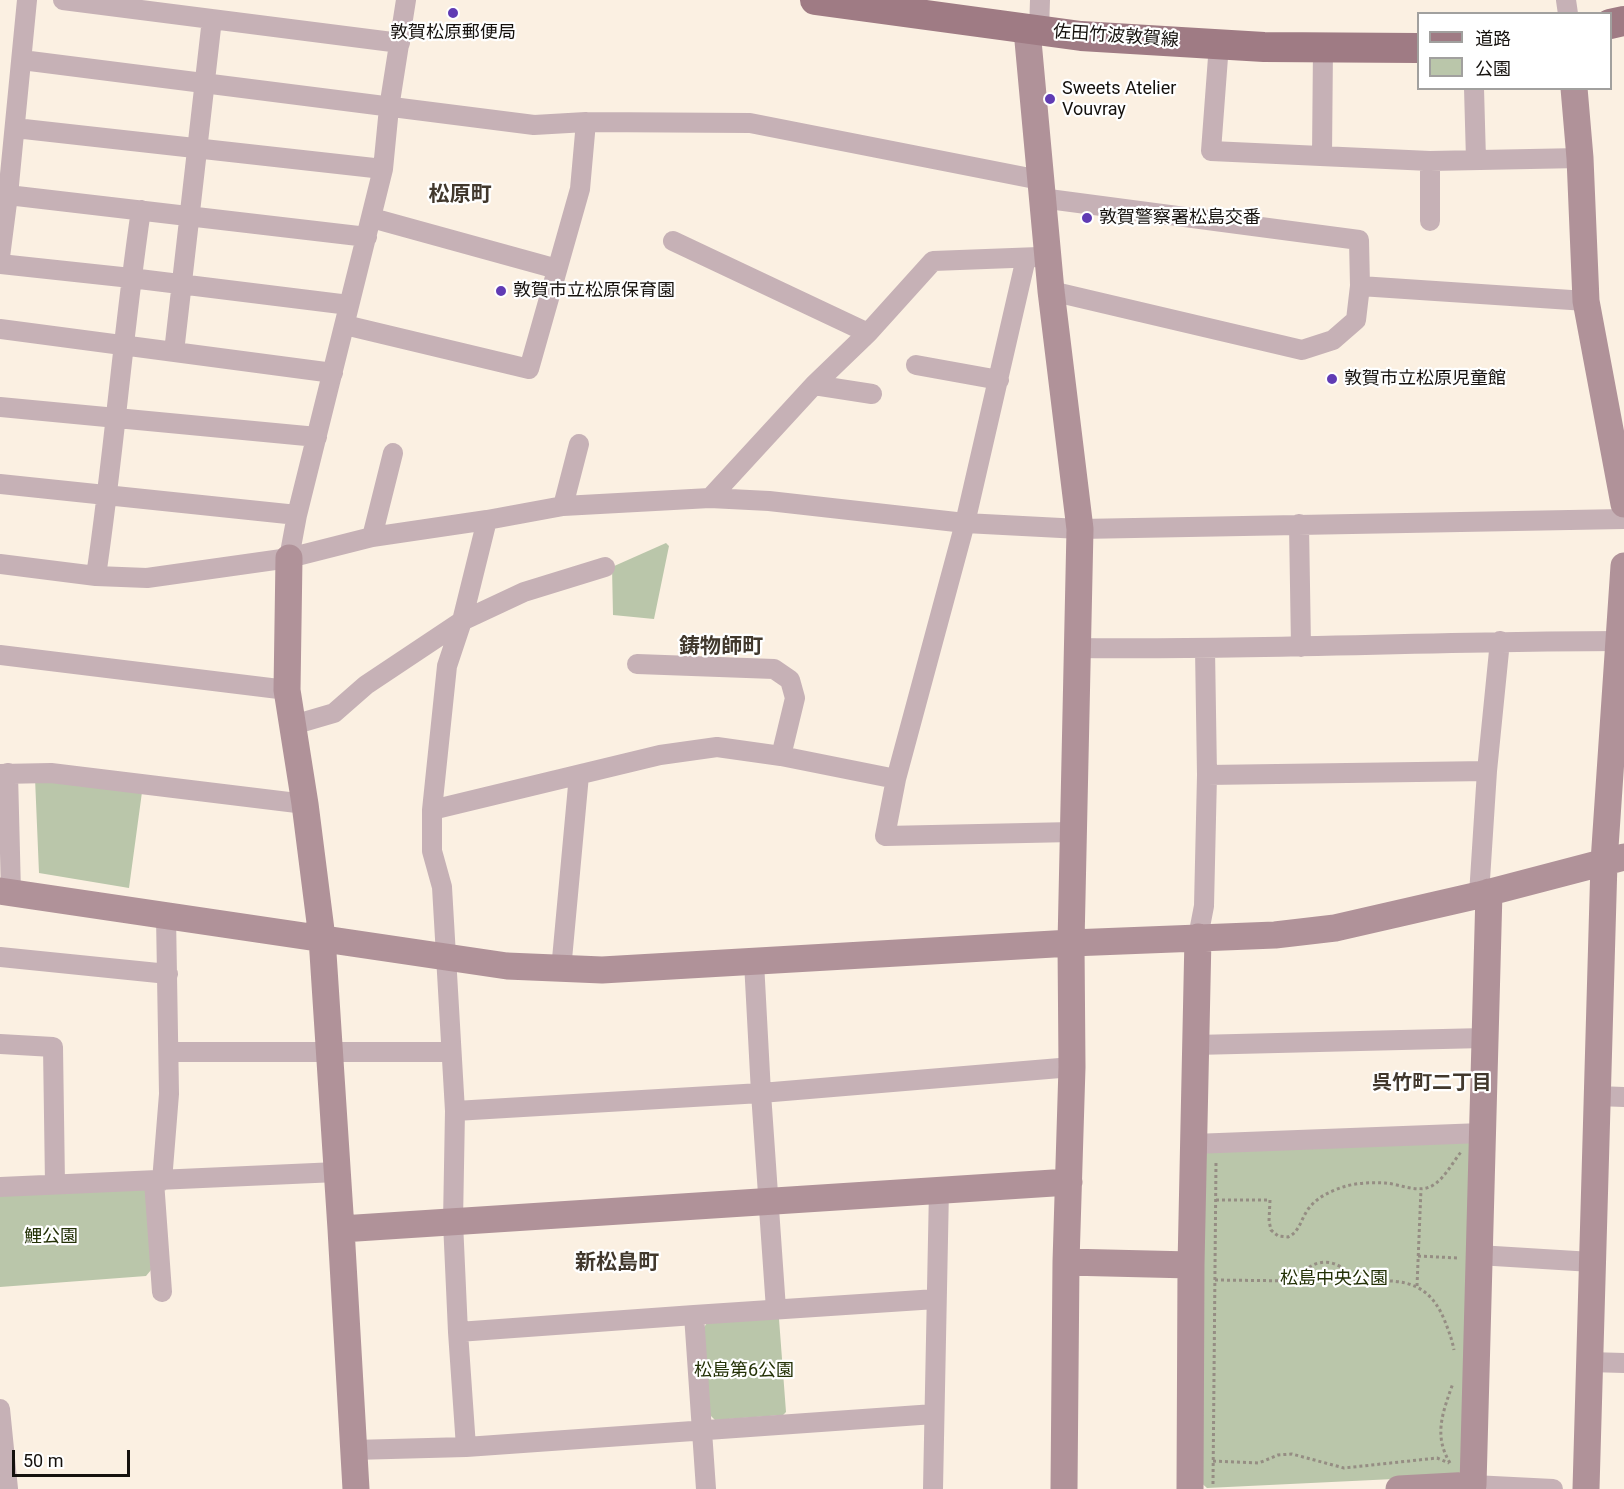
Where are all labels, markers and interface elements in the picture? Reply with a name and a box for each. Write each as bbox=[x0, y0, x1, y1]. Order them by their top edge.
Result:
marker: 敦賀松原郵便局 bbox=[446, 6, 460, 20]
legend bbox=[1417, 12, 1612, 90]
place label: 敦賀松原郵便局 bbox=[390, 22, 516, 44]
street label: 佐田竹波敦賀線 bbox=[1052, 22, 1180, 52]
text: 道路 bbox=[1475, 28, 1511, 49]
text: 公園 bbox=[1475, 58, 1511, 79]
place label: Sweets Atelier Vouvray bbox=[1062, 78, 1176, 121]
marker: Sweets Atelier Vouvray bbox=[1043, 92, 1057, 106]
district label: 松原町 bbox=[429, 183, 491, 209]
place label: 敦賀警察署松島交番 bbox=[1099, 207, 1261, 229]
marker: 敦賀警察署松島交番 bbox=[1080, 211, 1094, 225]
place label: 敦賀市立松原保育園 bbox=[513, 280, 675, 302]
marker: 敦賀市立松原保育園 bbox=[494, 284, 508, 298]
place label: 敦賀市立松原児童館 bbox=[1344, 368, 1506, 390]
marker: 敦賀市立松原児童館 bbox=[1325, 372, 1339, 386]
district label: 鋳物師町 bbox=[679, 635, 763, 661]
district label: 呉竹町二丁目 bbox=[1372, 1072, 1492, 1096]
park label: 鯉公園 bbox=[24, 1226, 78, 1248]
district label: 新松島町 bbox=[575, 1251, 659, 1277]
park label: 松島中央公園 bbox=[1280, 1268, 1388, 1290]
park label: 松島第6公園 bbox=[694, 1360, 794, 1382]
scale bar bbox=[15, 1438, 134, 1476]
text: 50 m bbox=[23, 1450, 63, 1471]

